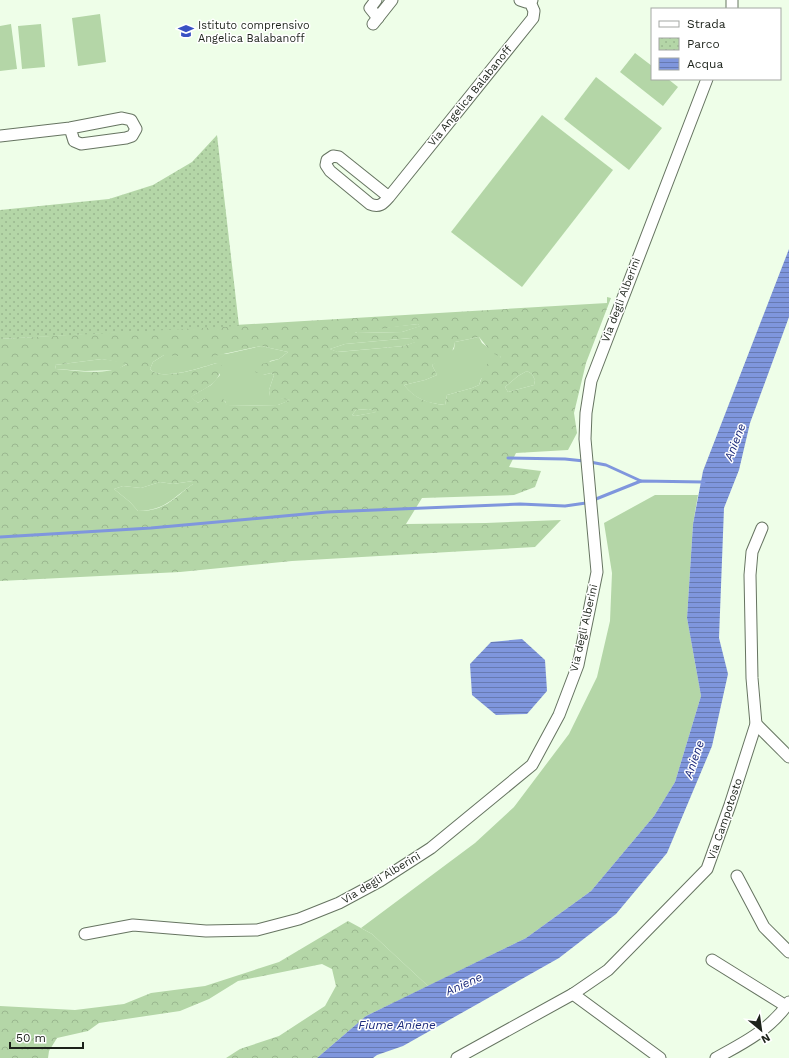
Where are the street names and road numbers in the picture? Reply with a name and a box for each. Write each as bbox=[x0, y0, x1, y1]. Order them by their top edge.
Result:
street label: Via Angelica Balabanoff bbox=[425, 43, 515, 149]
street label: Via degli Alberini bbox=[599, 256, 643, 344]
street label: Via degli Alberini bbox=[568, 583, 600, 673]
street label: Via Campotosto bbox=[705, 776, 745, 862]
street label: Via degli Alberini bbox=[339, 849, 423, 907]

